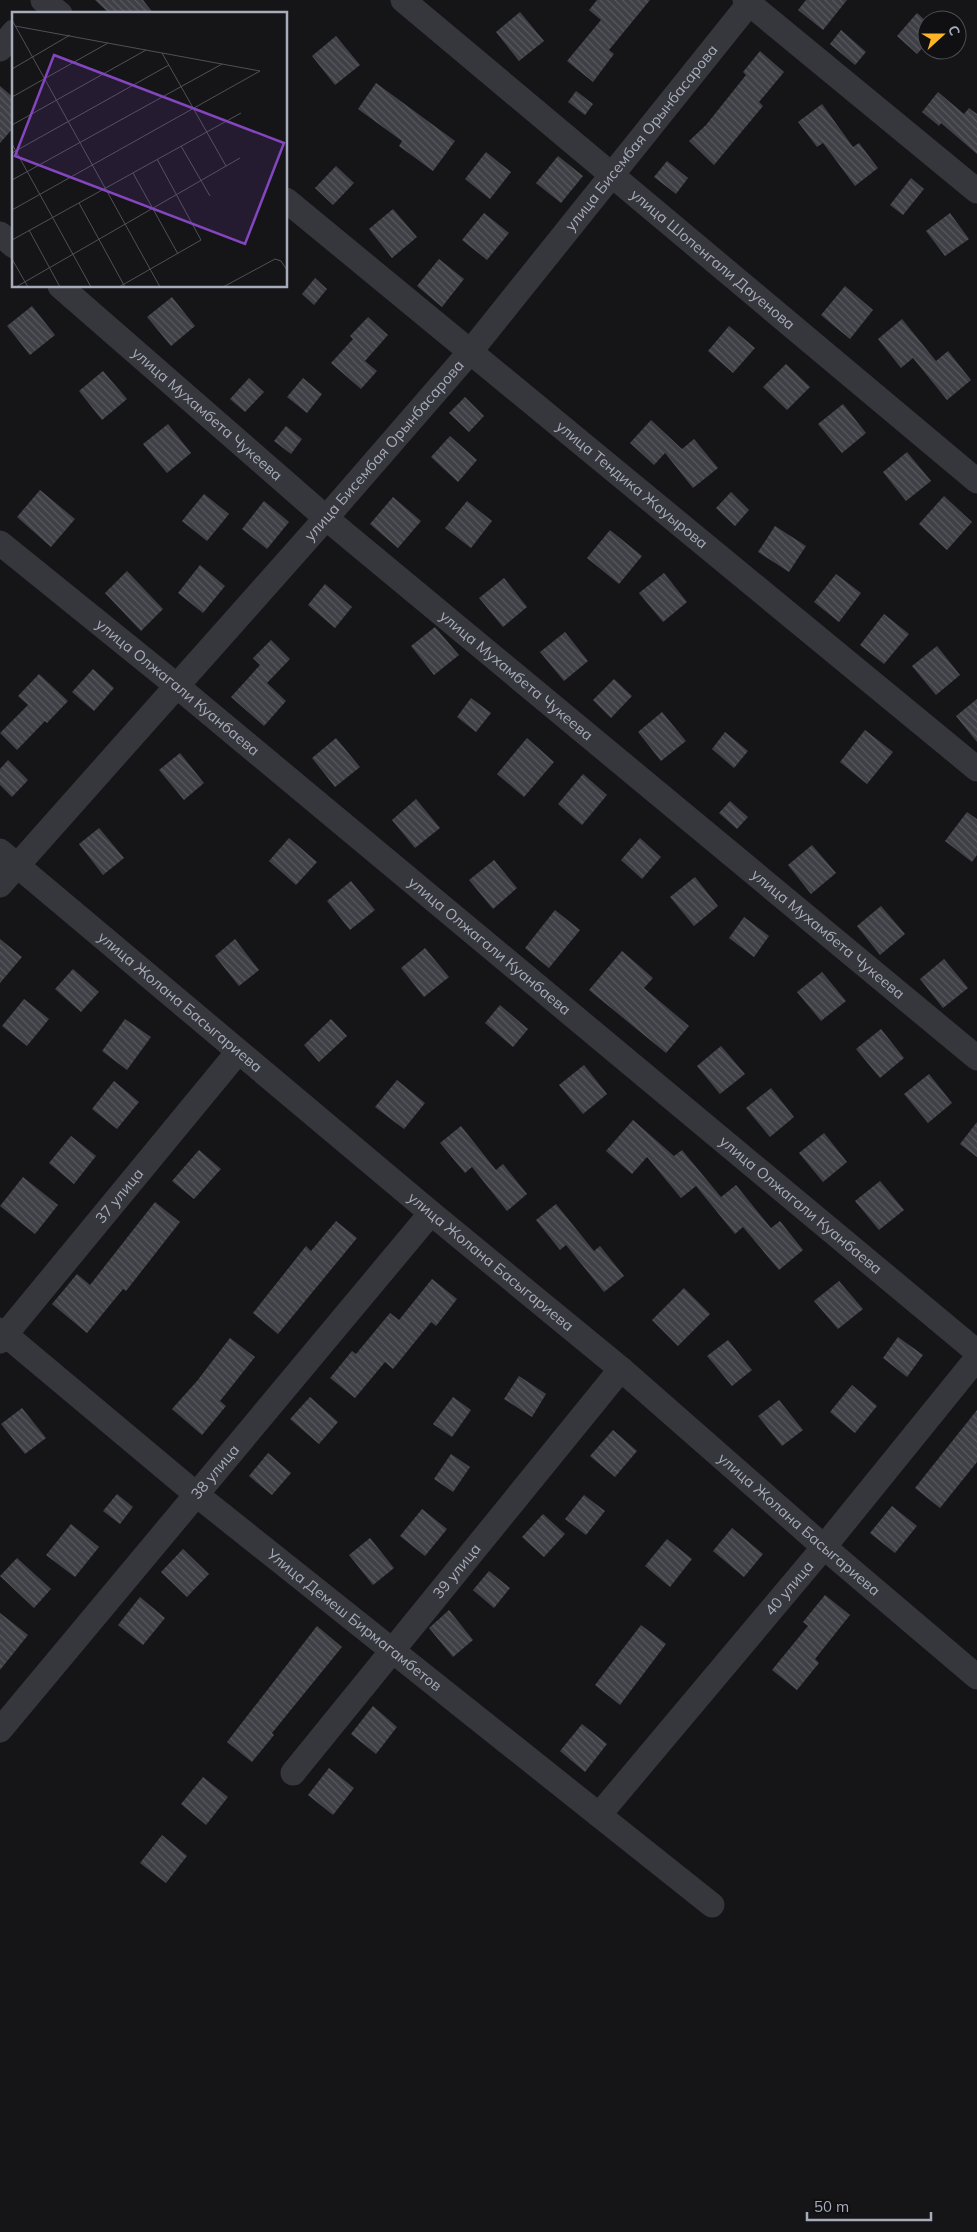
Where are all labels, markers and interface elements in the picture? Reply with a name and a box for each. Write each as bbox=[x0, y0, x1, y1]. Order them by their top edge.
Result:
north arrow bbox=[917, 10, 967, 60]
inset map bbox=[12, 12, 288, 288]
text: С bbox=[944, 23, 964, 38]
street label: улица Бисембая Орынбасарова bbox=[561, 40, 722, 235]
street label: улица Шопенгали Дауенова bbox=[627, 185, 799, 334]
street label: улица Мухамбета Чукеева bbox=[128, 343, 286, 485]
street label: улица Бисембая Орынбасарова bbox=[300, 356, 468, 545]
street label: улица Тендика Жауырова bbox=[552, 416, 712, 552]
street label: улица Мухамбета Чукеева bbox=[436, 606, 597, 744]
street label: улица Олжагали Куанбаева bbox=[92, 614, 264, 760]
street label: улица Мухамбета Чукеева bbox=[748, 865, 909, 1003]
street label: улица Олжагали Куанбаева bbox=[404, 872, 575, 1019]
street label: улица Жолана Басыгариева bbox=[94, 927, 266, 1076]
street label: улица Олжагали Куанбаева bbox=[716, 1132, 886, 1278]
street label: 37 улица bbox=[91, 1164, 147, 1227]
street label: улица Жолана Басыгариева bbox=[404, 1188, 578, 1335]
street label: 38 улица bbox=[186, 1440, 243, 1503]
street label: улица Жолана Басыгариева bbox=[714, 1448, 884, 1600]
street label: 39 улица bbox=[428, 1539, 485, 1602]
street label: Улица Демеш Бирмагамбетов bbox=[263, 1544, 446, 1695]
street label: 40 улица bbox=[761, 1557, 817, 1619]
scale bar bbox=[807, 2190, 931, 2222]
text: 50 m bbox=[814, 2197, 849, 2216]

